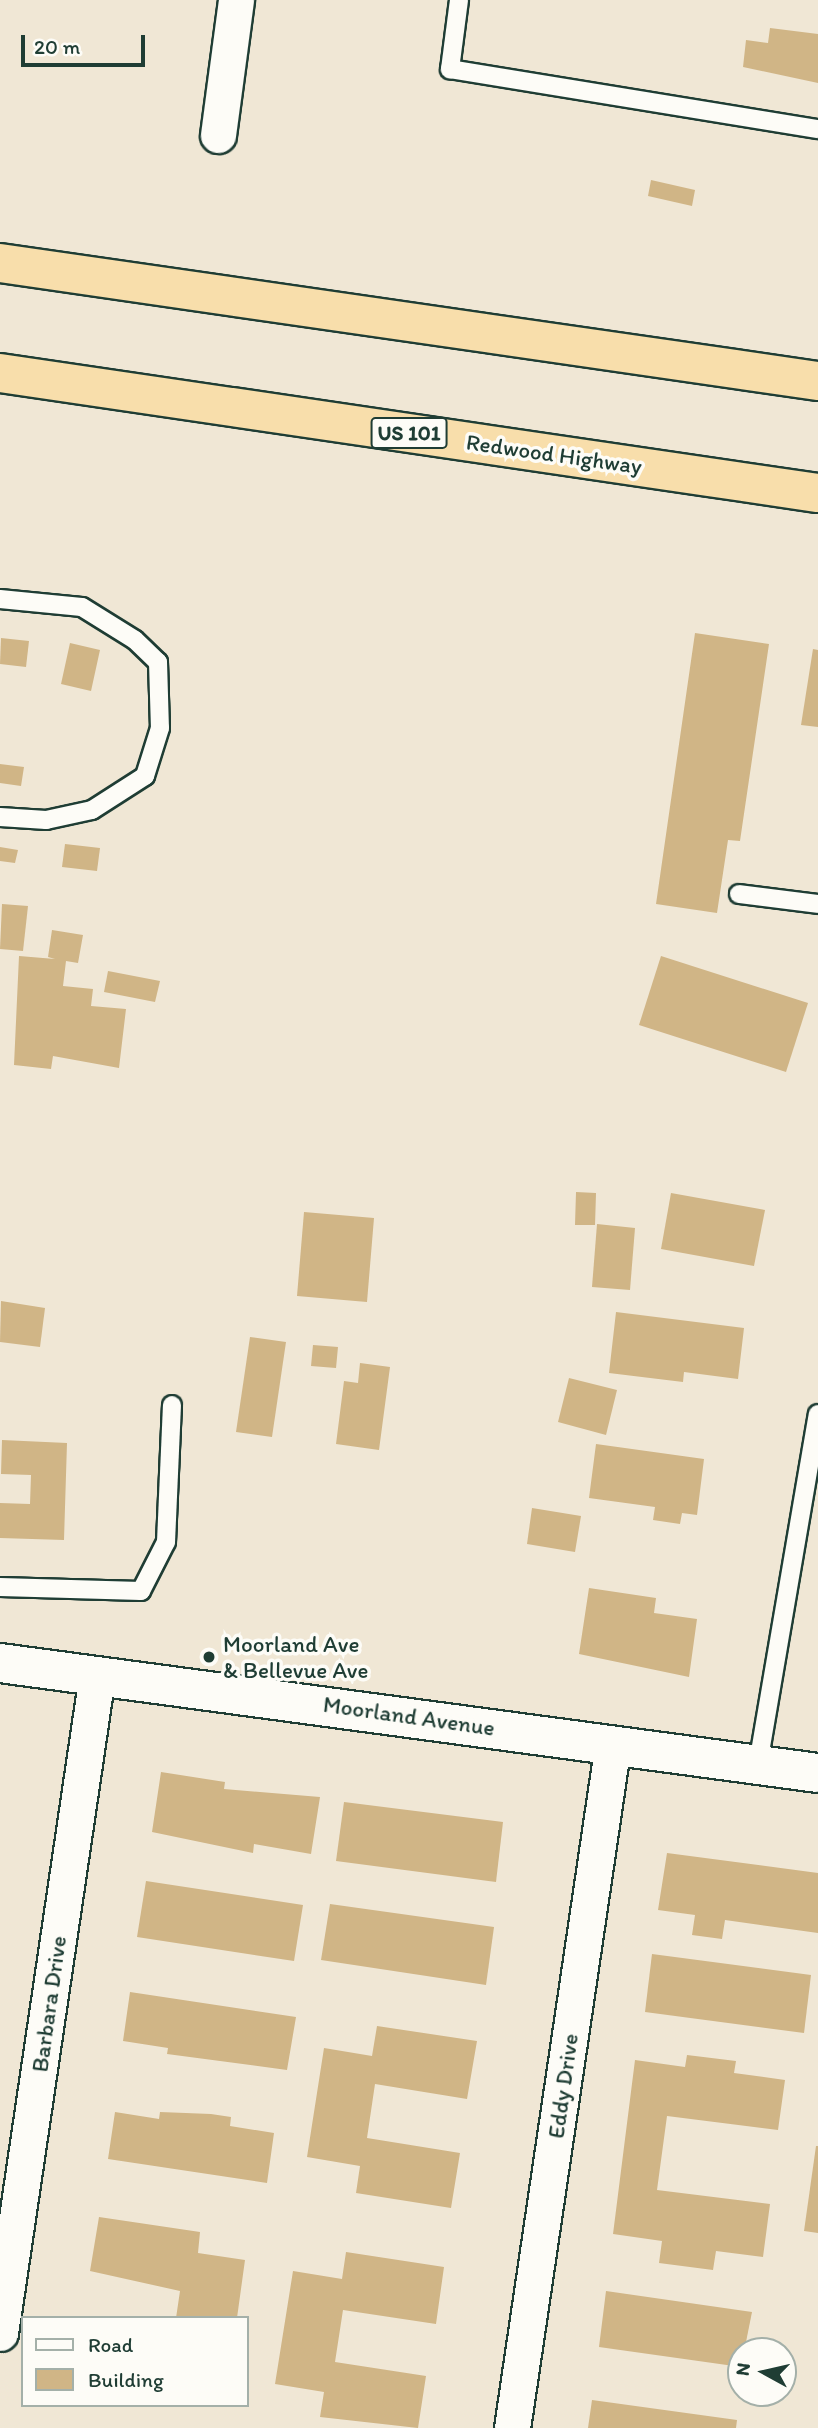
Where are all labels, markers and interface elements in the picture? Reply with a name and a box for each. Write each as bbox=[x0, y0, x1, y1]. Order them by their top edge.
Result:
scale bar bbox=[24, 21, 149, 65]
text: 20 m bbox=[34, 34, 80, 59]
road number: US 101 bbox=[370, 416, 448, 450]
street label: Redwood Highway bbox=[464, 428, 644, 480]
place label: Moorland Ave & Bellevue Ave bbox=[223, 1630, 368, 1684]
marker: Moorland Ave & Bellevue Ave bbox=[201, 1649, 217, 1665]
street label: Moorland Avenue bbox=[322, 1690, 496, 1742]
street label: Barbara Drive bbox=[26, 1934, 72, 2074]
street label: Eddy Drive bbox=[542, 2032, 584, 2140]
legend bbox=[21, 2316, 248, 2407]
text: Road bbox=[88, 2332, 133, 2357]
north arrow bbox=[727, 2337, 797, 2407]
text: N bbox=[730, 2361, 755, 2377]
text: Building bbox=[88, 2367, 164, 2392]

